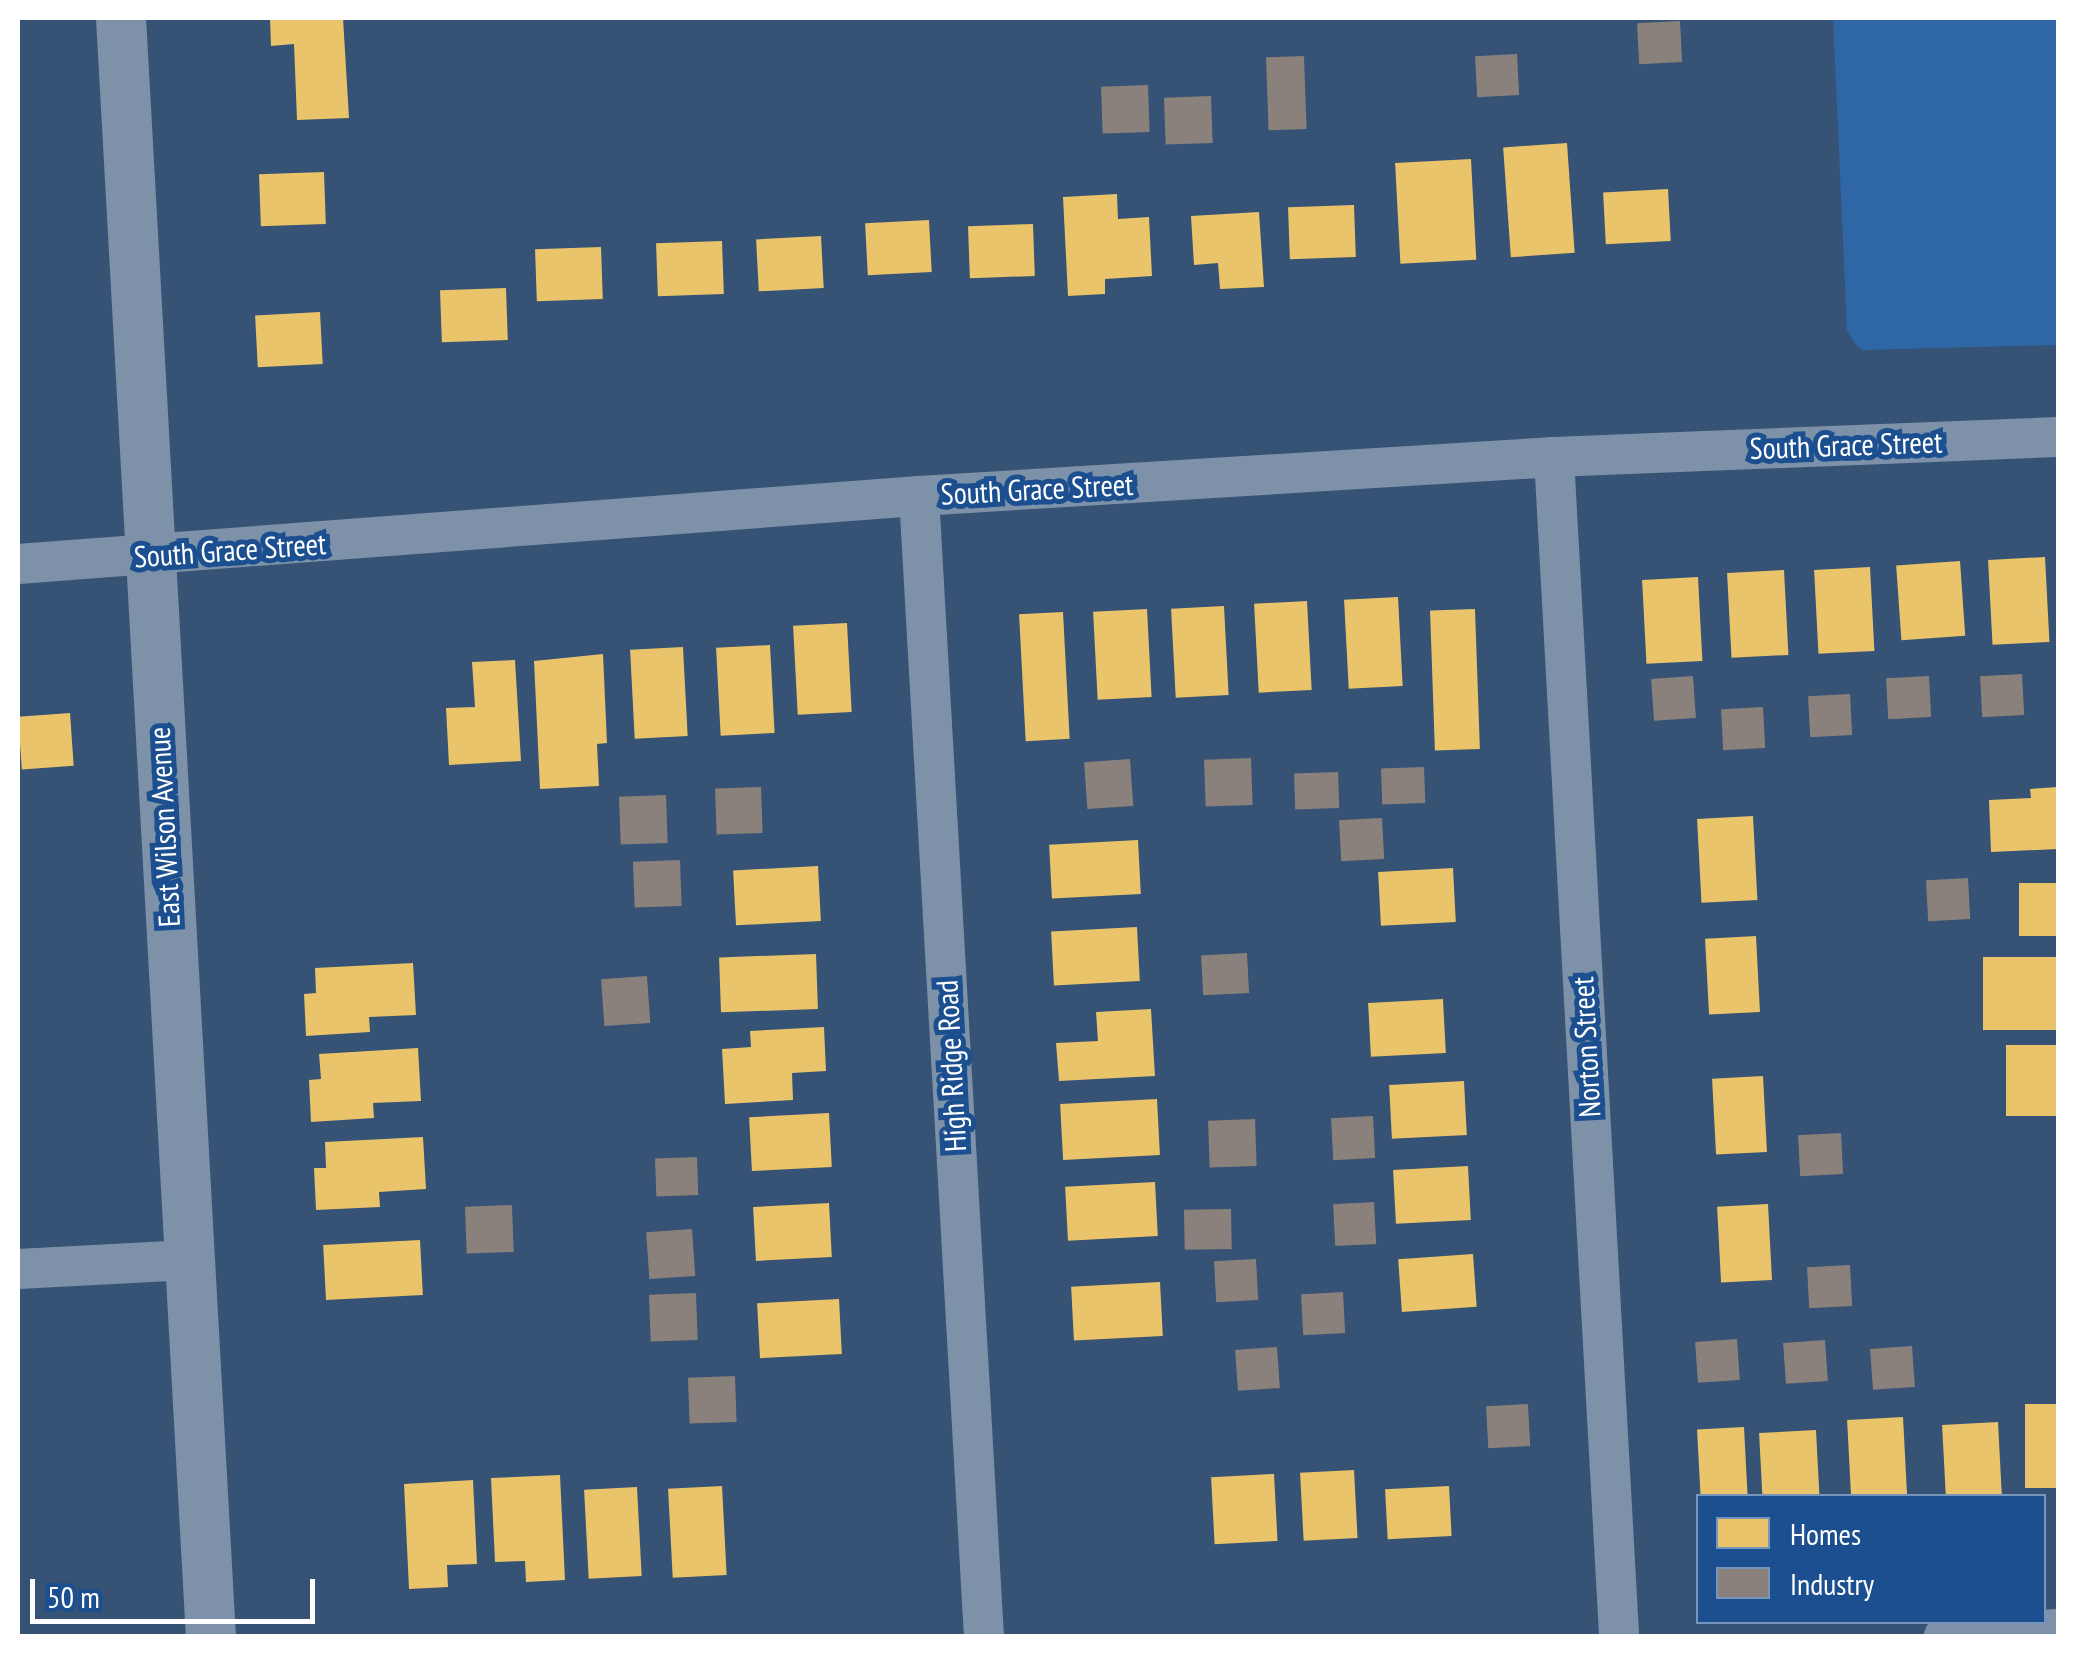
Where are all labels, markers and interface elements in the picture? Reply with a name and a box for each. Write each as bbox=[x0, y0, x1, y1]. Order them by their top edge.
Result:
street label: South Grace Street bbox=[1749, 424, 1943, 466]
street label: South Grace Street bbox=[940, 466, 1134, 512]
street label: South Grace Street bbox=[133, 525, 327, 575]
street label: East Wilson Avenue bbox=[141, 725, 187, 929]
street label: Norton Street bbox=[1564, 976, 1608, 1118]
street label: High Ridge Road bbox=[929, 979, 973, 1153]
legend bbox=[1696, 1494, 2046, 1624]
text: Homes bbox=[1790, 1514, 1861, 1553]
scale bar bbox=[35, 1559, 320, 1621]
text: Industry bbox=[1790, 1564, 1874, 1603]
text: 50 m bbox=[47, 1577, 100, 1616]

